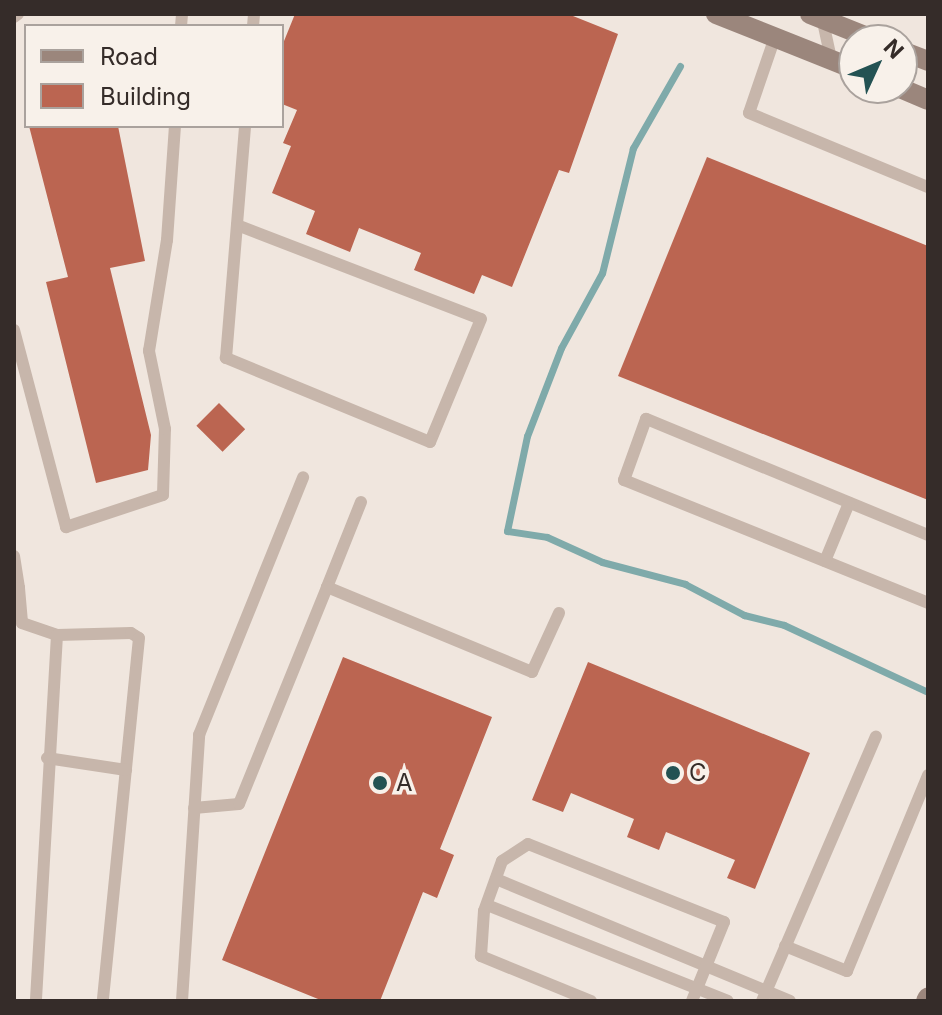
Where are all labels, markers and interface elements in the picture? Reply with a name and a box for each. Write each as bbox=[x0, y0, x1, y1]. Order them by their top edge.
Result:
legend bbox=[24, 24, 284, 128]
north arrow bbox=[838, 24, 918, 104]
text: N bbox=[879, 34, 909, 64]
text: Road bbox=[100, 42, 158, 71]
text: Building bbox=[100, 82, 191, 111]
place label: C bbox=[689, 759, 707, 787]
marker: C bbox=[664, 764, 682, 782]
place label: A bbox=[396, 769, 413, 797]
marker: A bbox=[371, 774, 389, 792]

